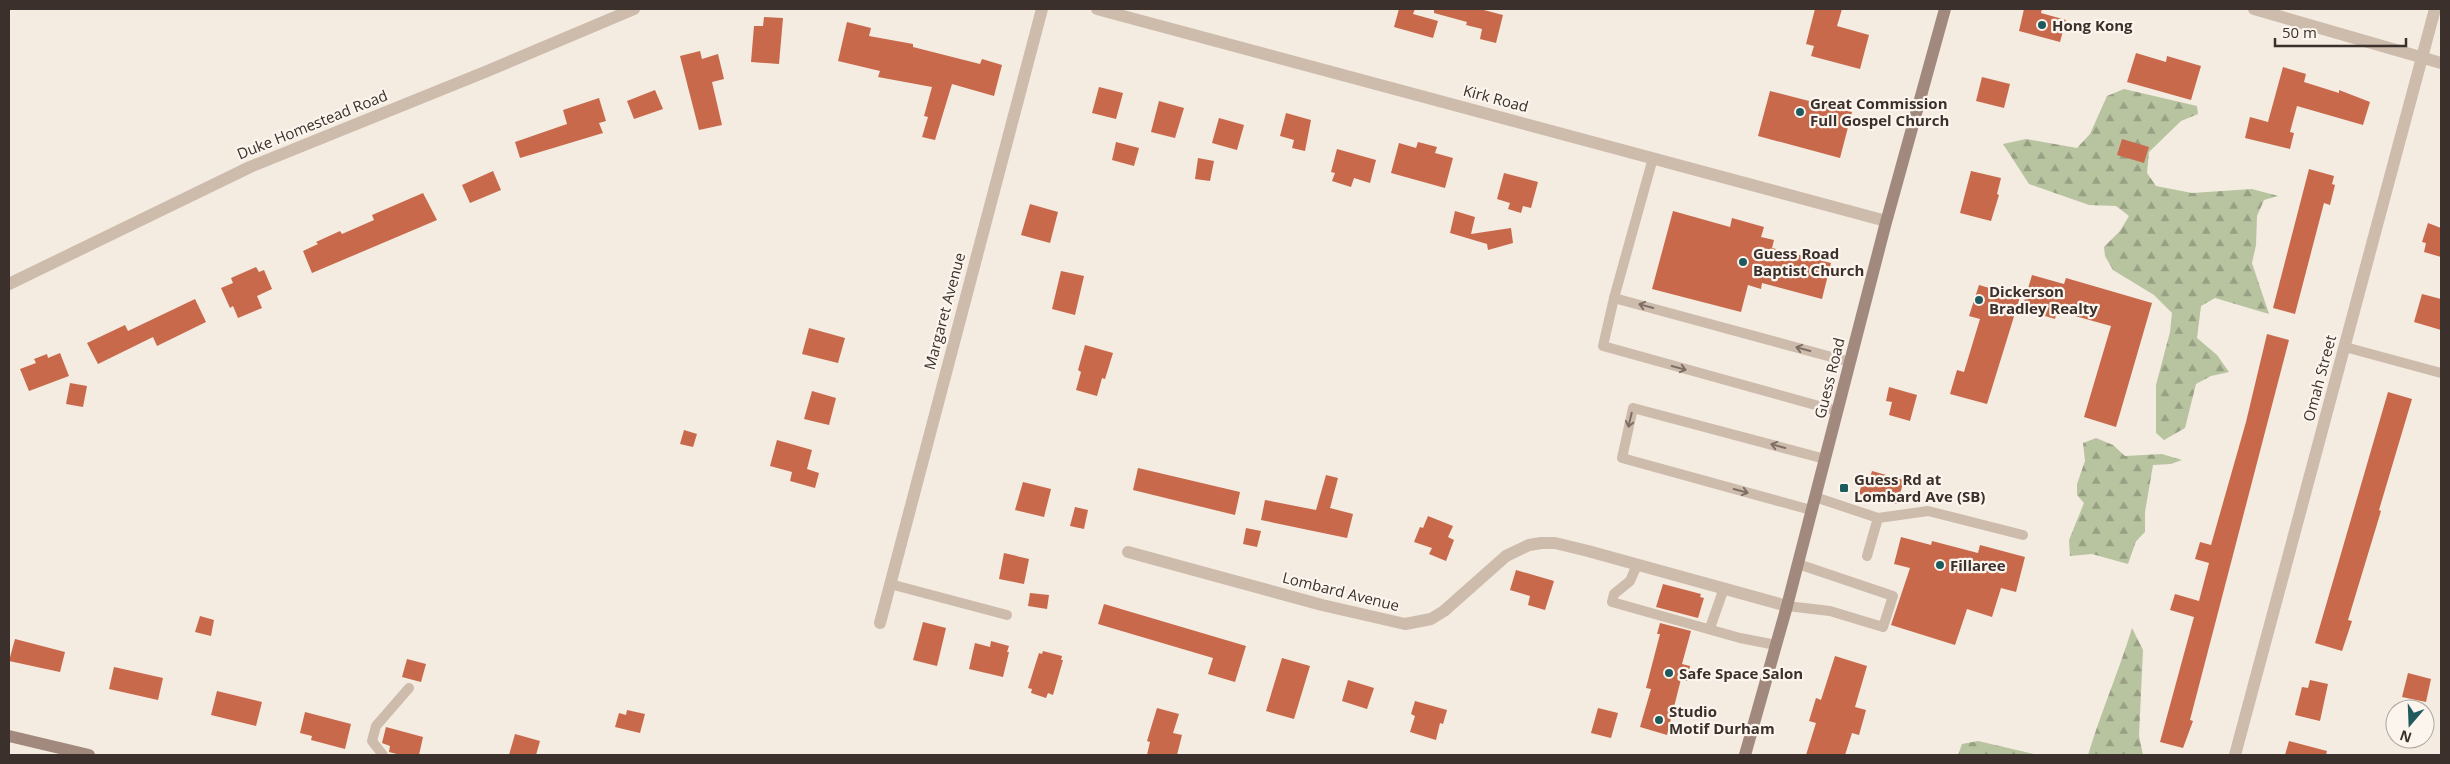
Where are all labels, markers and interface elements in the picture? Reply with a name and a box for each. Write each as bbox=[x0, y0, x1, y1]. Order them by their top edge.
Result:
place label: Hong Kong bbox=[2052, 15, 2133, 35]
scale bar bbox=[2275, 15, 2406, 47]
marker: Hong Kong bbox=[2036, 19, 2048, 31]
text: 50 m bbox=[2282, 22, 2317, 42]
street label: Kirk Road bbox=[1461, 80, 1531, 116]
street label: Duke Homestead Road bbox=[234, 85, 390, 163]
place label: Great Commission Full Gospel Church bbox=[1810, 93, 1949, 130]
marker: Great Commission Full Gospel Church bbox=[1794, 106, 1806, 118]
place label: Guess Road Baptist Church bbox=[1753, 243, 1864, 280]
street label: Margaret Avenue bbox=[919, 250, 969, 372]
marker: Guess Road Baptist Church bbox=[1737, 256, 1749, 268]
place label: Dickerson Bradley Realty bbox=[1989, 281, 2098, 318]
marker: Dickerson Bradley Realty bbox=[1973, 294, 1985, 306]
one-way arrow bbox=[1638, 301, 1654, 311]
street label: Omah Street bbox=[2298, 332, 2340, 424]
street label: Guess Road bbox=[1809, 336, 1849, 420]
one-way arrow bbox=[1795, 344, 1811, 353]
one-way arrow bbox=[1671, 363, 1687, 373]
one-way arrow bbox=[1625, 412, 1634, 428]
one-way arrow bbox=[1770, 441, 1786, 450]
place label: Guess Rd at Lombard Ave (SB) bbox=[1854, 469, 1985, 506]
marker: Guess Rd at Lombard Ave (SB) bbox=[1838, 482, 1850, 494]
one-way arrow bbox=[1733, 486, 1749, 496]
place label: Fillaree bbox=[1950, 555, 2006, 575]
marker: Fillaree bbox=[1934, 559, 1946, 571]
street label: Lombard Avenue bbox=[1281, 567, 1401, 615]
place label: Safe Space Salon bbox=[1679, 663, 1803, 683]
marker: Safe Space Salon bbox=[1663, 667, 1675, 679]
north arrow bbox=[2385, 699, 2435, 749]
place label: Studio Motif Durham bbox=[1669, 701, 1775, 738]
marker: Studio Motif Durham bbox=[1653, 714, 1665, 726]
text: N bbox=[2397, 726, 2414, 748]

